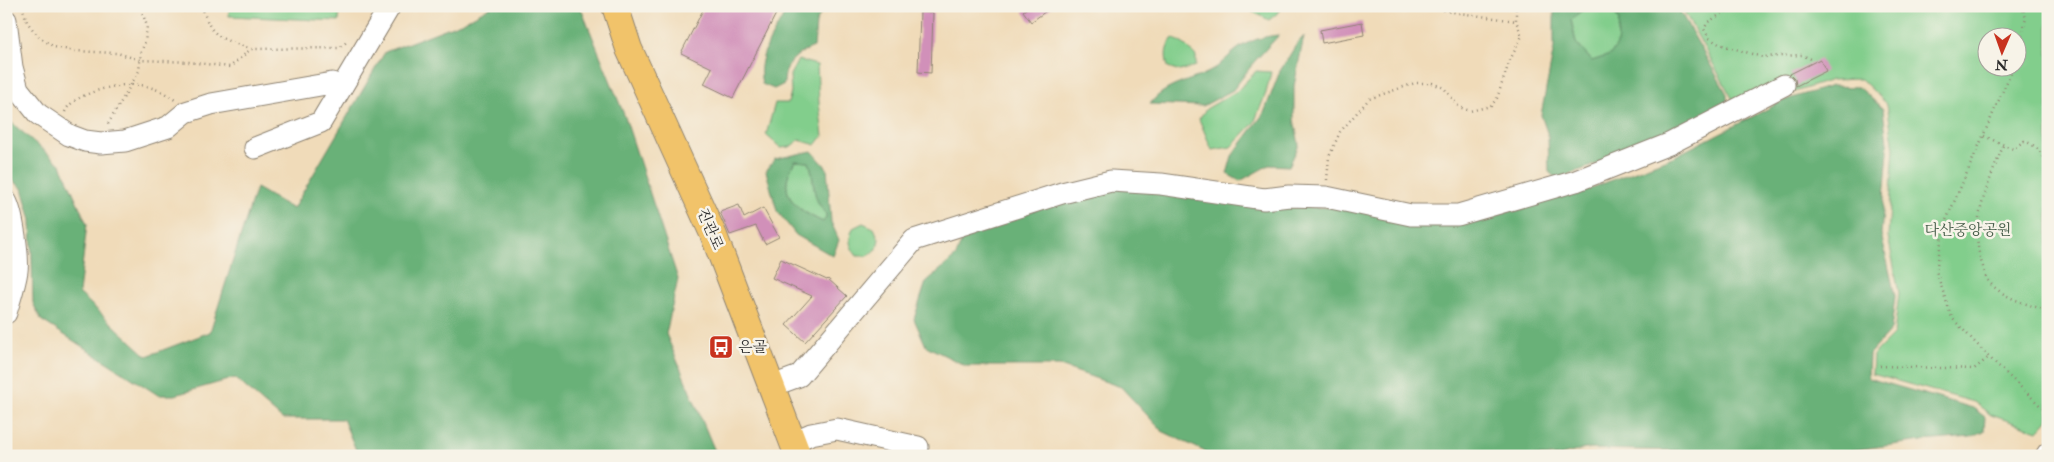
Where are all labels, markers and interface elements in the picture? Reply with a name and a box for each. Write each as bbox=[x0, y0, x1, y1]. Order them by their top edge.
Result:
north arrow bbox=[1976, 28, 2026, 78]
text: N bbox=[1995, 56, 2009, 73]
street label: 진관로 bbox=[693, 205, 727, 253]
park label: 다산중앙공원 bbox=[1925, 221, 2011, 240]
bus stop icon: 은골 bbox=[708, 334, 734, 360]
place label: 은골 bbox=[738, 338, 767, 357]

